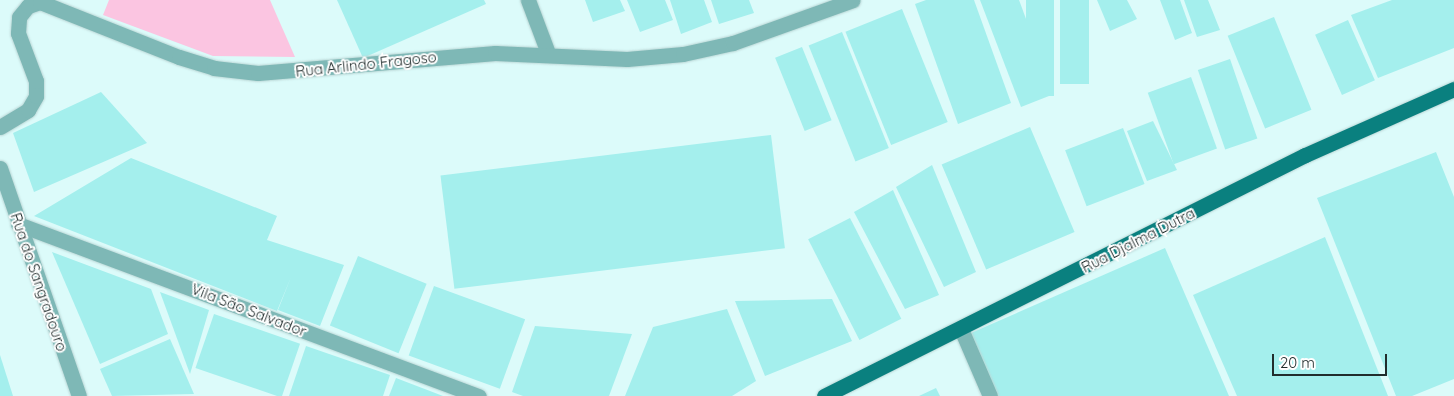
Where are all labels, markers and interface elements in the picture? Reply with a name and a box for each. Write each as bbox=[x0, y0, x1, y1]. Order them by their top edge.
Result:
street label: Rua Arlindo Fragoso bbox=[294, 48, 438, 80]
street label: Rua Djalma Dutra bbox=[1078, 204, 1198, 276]
street label: Rua do Sangradouro bbox=[7, 210, 71, 354]
street label: Vila São Salvador bbox=[189, 280, 309, 340]
scale bar bbox=[1274, 344, 1389, 376]
text: 20 m bbox=[1280, 353, 1315, 372]

